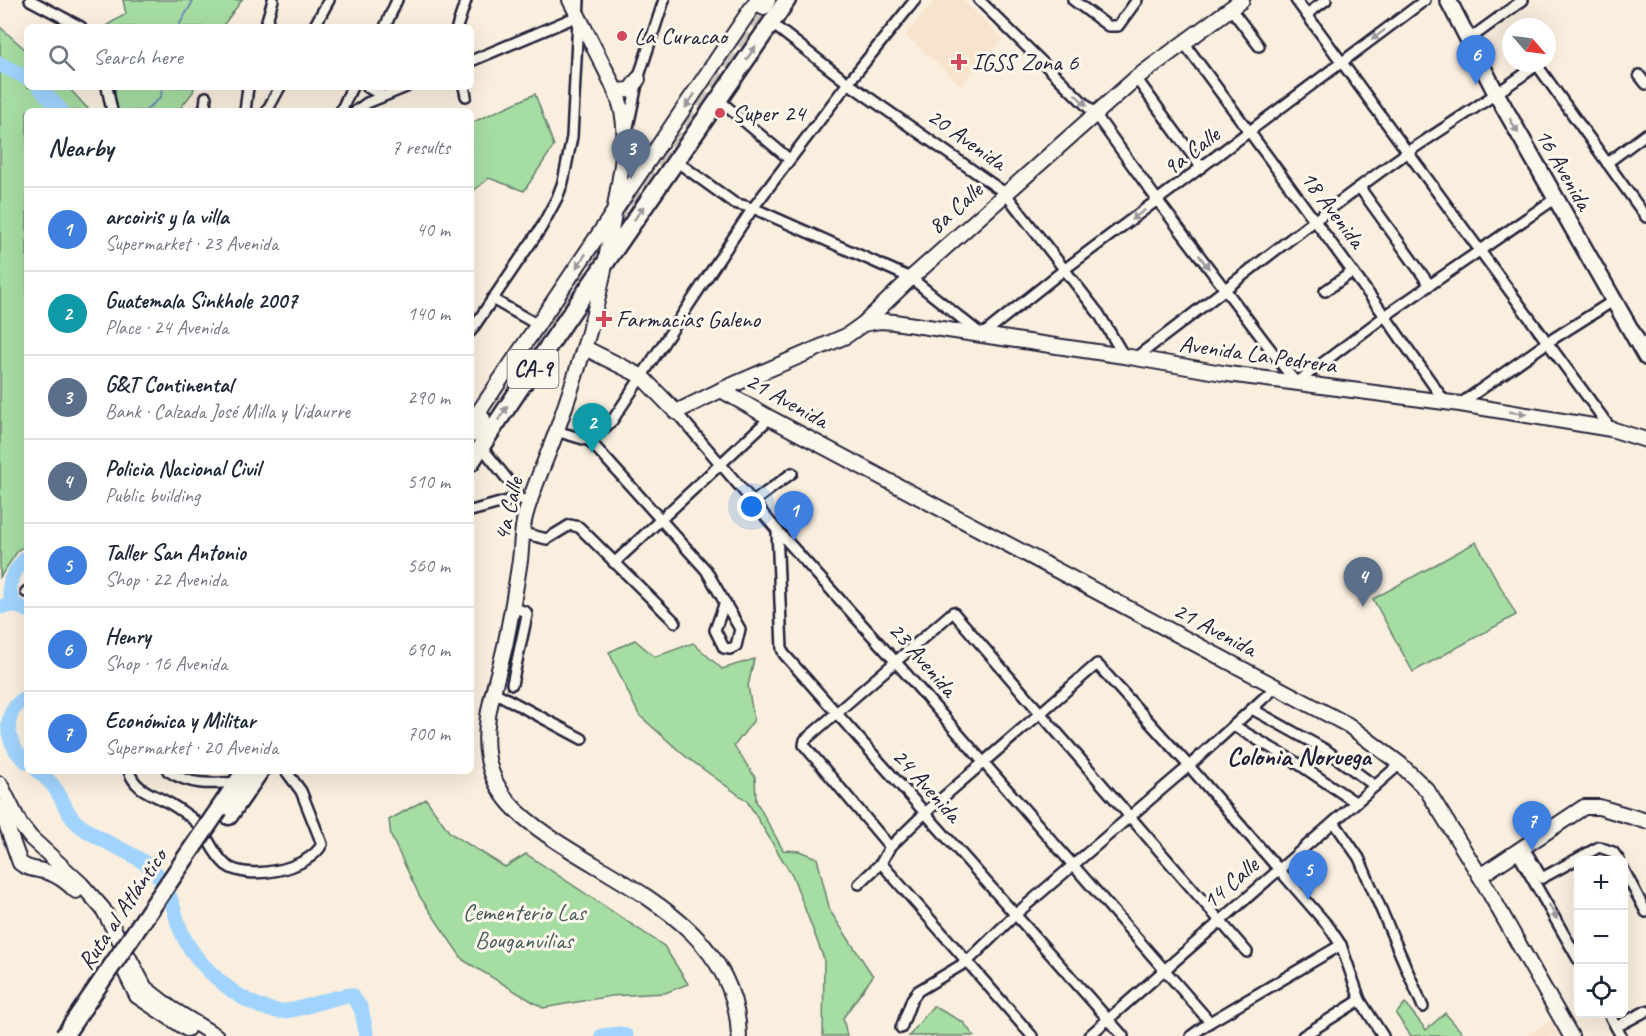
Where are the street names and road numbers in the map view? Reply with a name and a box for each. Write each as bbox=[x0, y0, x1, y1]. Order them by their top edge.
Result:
street label: 20 Avenida bbox=[922, 101, 1014, 178]
street label: 9a Calle bbox=[1156, 118, 1227, 182]
street label: 16 Avenida bbox=[1529, 123, 1600, 217]
street label: 18 Avenida bbox=[1294, 164, 1373, 256]
street label: 8a Calle bbox=[921, 174, 990, 241]
street label: Avenida La Pedrera bbox=[1178, 328, 1340, 380]
road number: CA-9 bbox=[508, 350, 558, 388]
street label: 21 Avenida bbox=[741, 365, 835, 436]
street label: 4a Calle bbox=[486, 472, 530, 544]
street label: 21 Avenida bbox=[1168, 595, 1264, 664]
street label: 23 Avenida bbox=[882, 615, 965, 704]
street label: 24 Avenida bbox=[886, 742, 970, 830]
street label: Ruta al Atlántico bbox=[71, 841, 175, 975]
street label: 14 Calle bbox=[1196, 849, 1266, 916]

